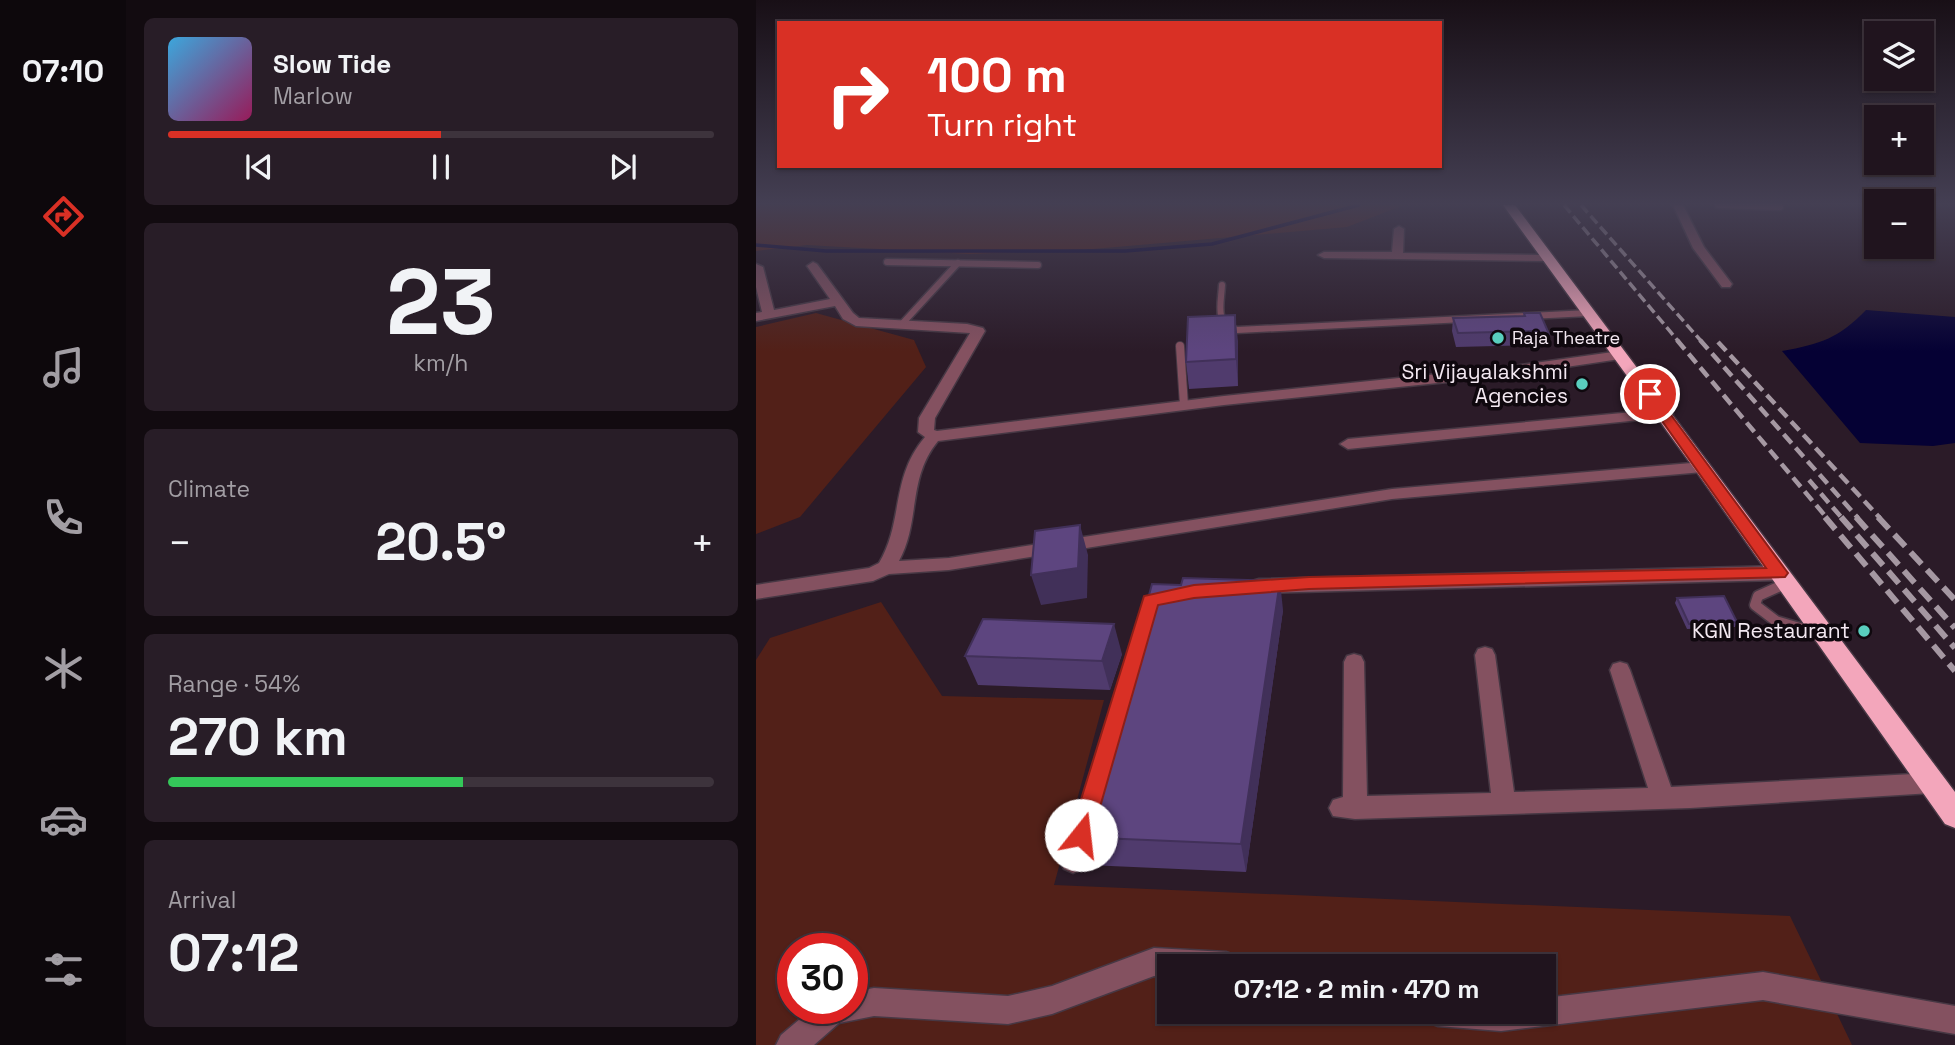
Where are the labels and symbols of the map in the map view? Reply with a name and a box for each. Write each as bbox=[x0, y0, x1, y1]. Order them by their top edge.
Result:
place label: Raja Theatre bbox=[1512, 326, 1620, 349]
marker: Raja Theatre bbox=[1490, 330, 1506, 346]
place label: Sri Vijayalakshmi Agencies bbox=[1401, 358, 1568, 409]
pin bbox=[1620, 364, 1680, 424]
marker: Sri Vijayalakshmi Agencies bbox=[1574, 376, 1590, 392]
place label: KGN Restaurant bbox=[1692, 617, 1850, 644]
marker: KGN Restaurant bbox=[1856, 623, 1872, 639]
position arrow bbox=[1044, 798, 1118, 872]
speed limit sign: 30 bbox=[777, 933, 868, 1024]

